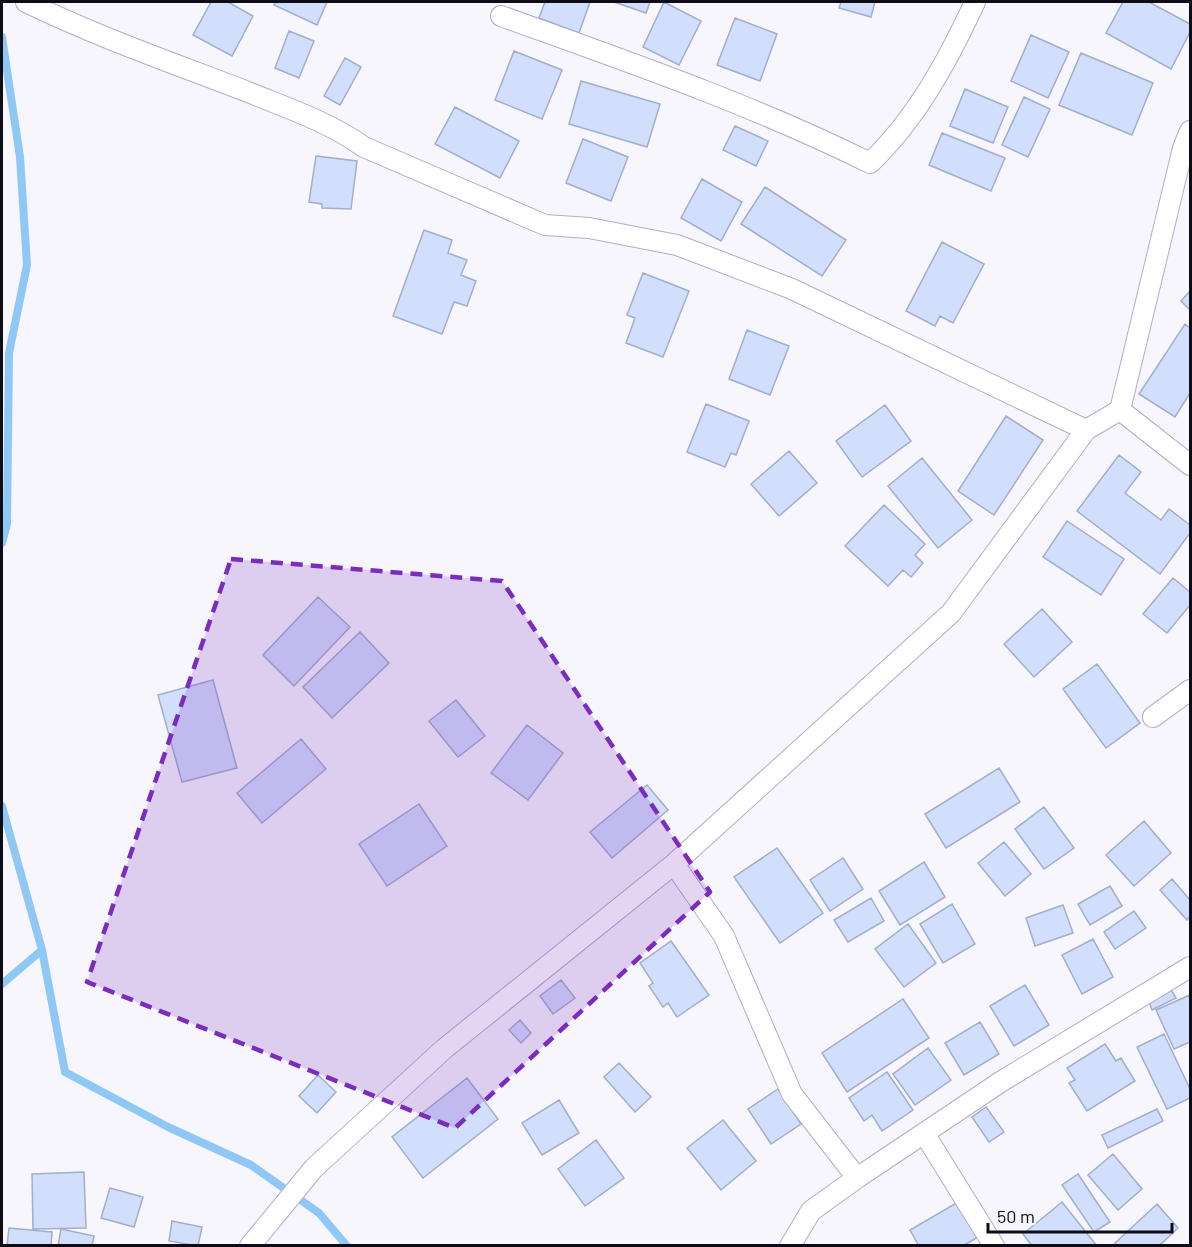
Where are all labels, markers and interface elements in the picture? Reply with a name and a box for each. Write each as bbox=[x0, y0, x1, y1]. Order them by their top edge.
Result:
scale bar bbox=[988, 1196, 1172, 1234]
text: 50 m bbox=[997, 1205, 1035, 1227]

